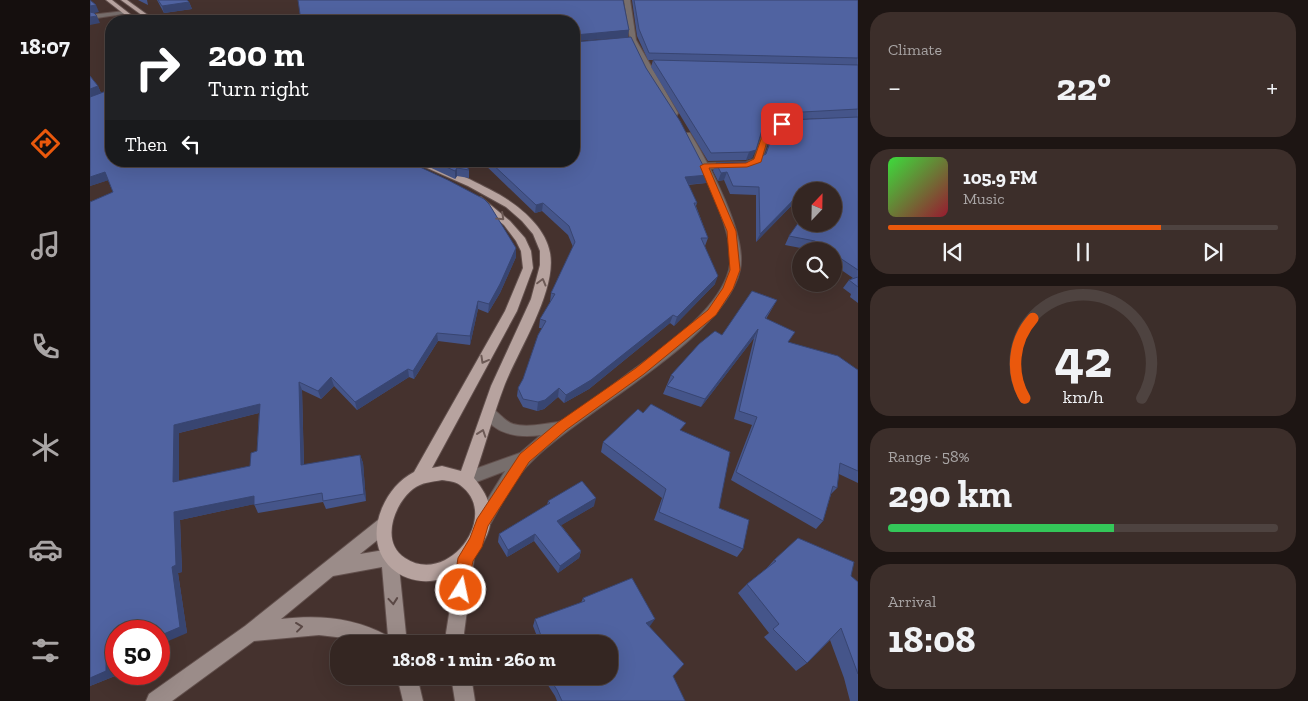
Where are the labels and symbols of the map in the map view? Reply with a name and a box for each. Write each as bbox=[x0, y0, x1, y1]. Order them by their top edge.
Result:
pin bbox=[761, 103, 803, 145]
north arrow bbox=[792, 182, 842, 232]
one-way arrow bbox=[495, 211, 504, 220]
one-way arrow bbox=[536, 279, 546, 287]
one-way arrow bbox=[480, 355, 490, 364]
one-way arrow bbox=[476, 430, 486, 438]
position arrow bbox=[434, 563, 486, 615]
one-way arrow bbox=[387, 597, 398, 605]
speed limit sign: 50 bbox=[105, 620, 170, 685]
one-way arrow bbox=[295, 622, 303, 633]

